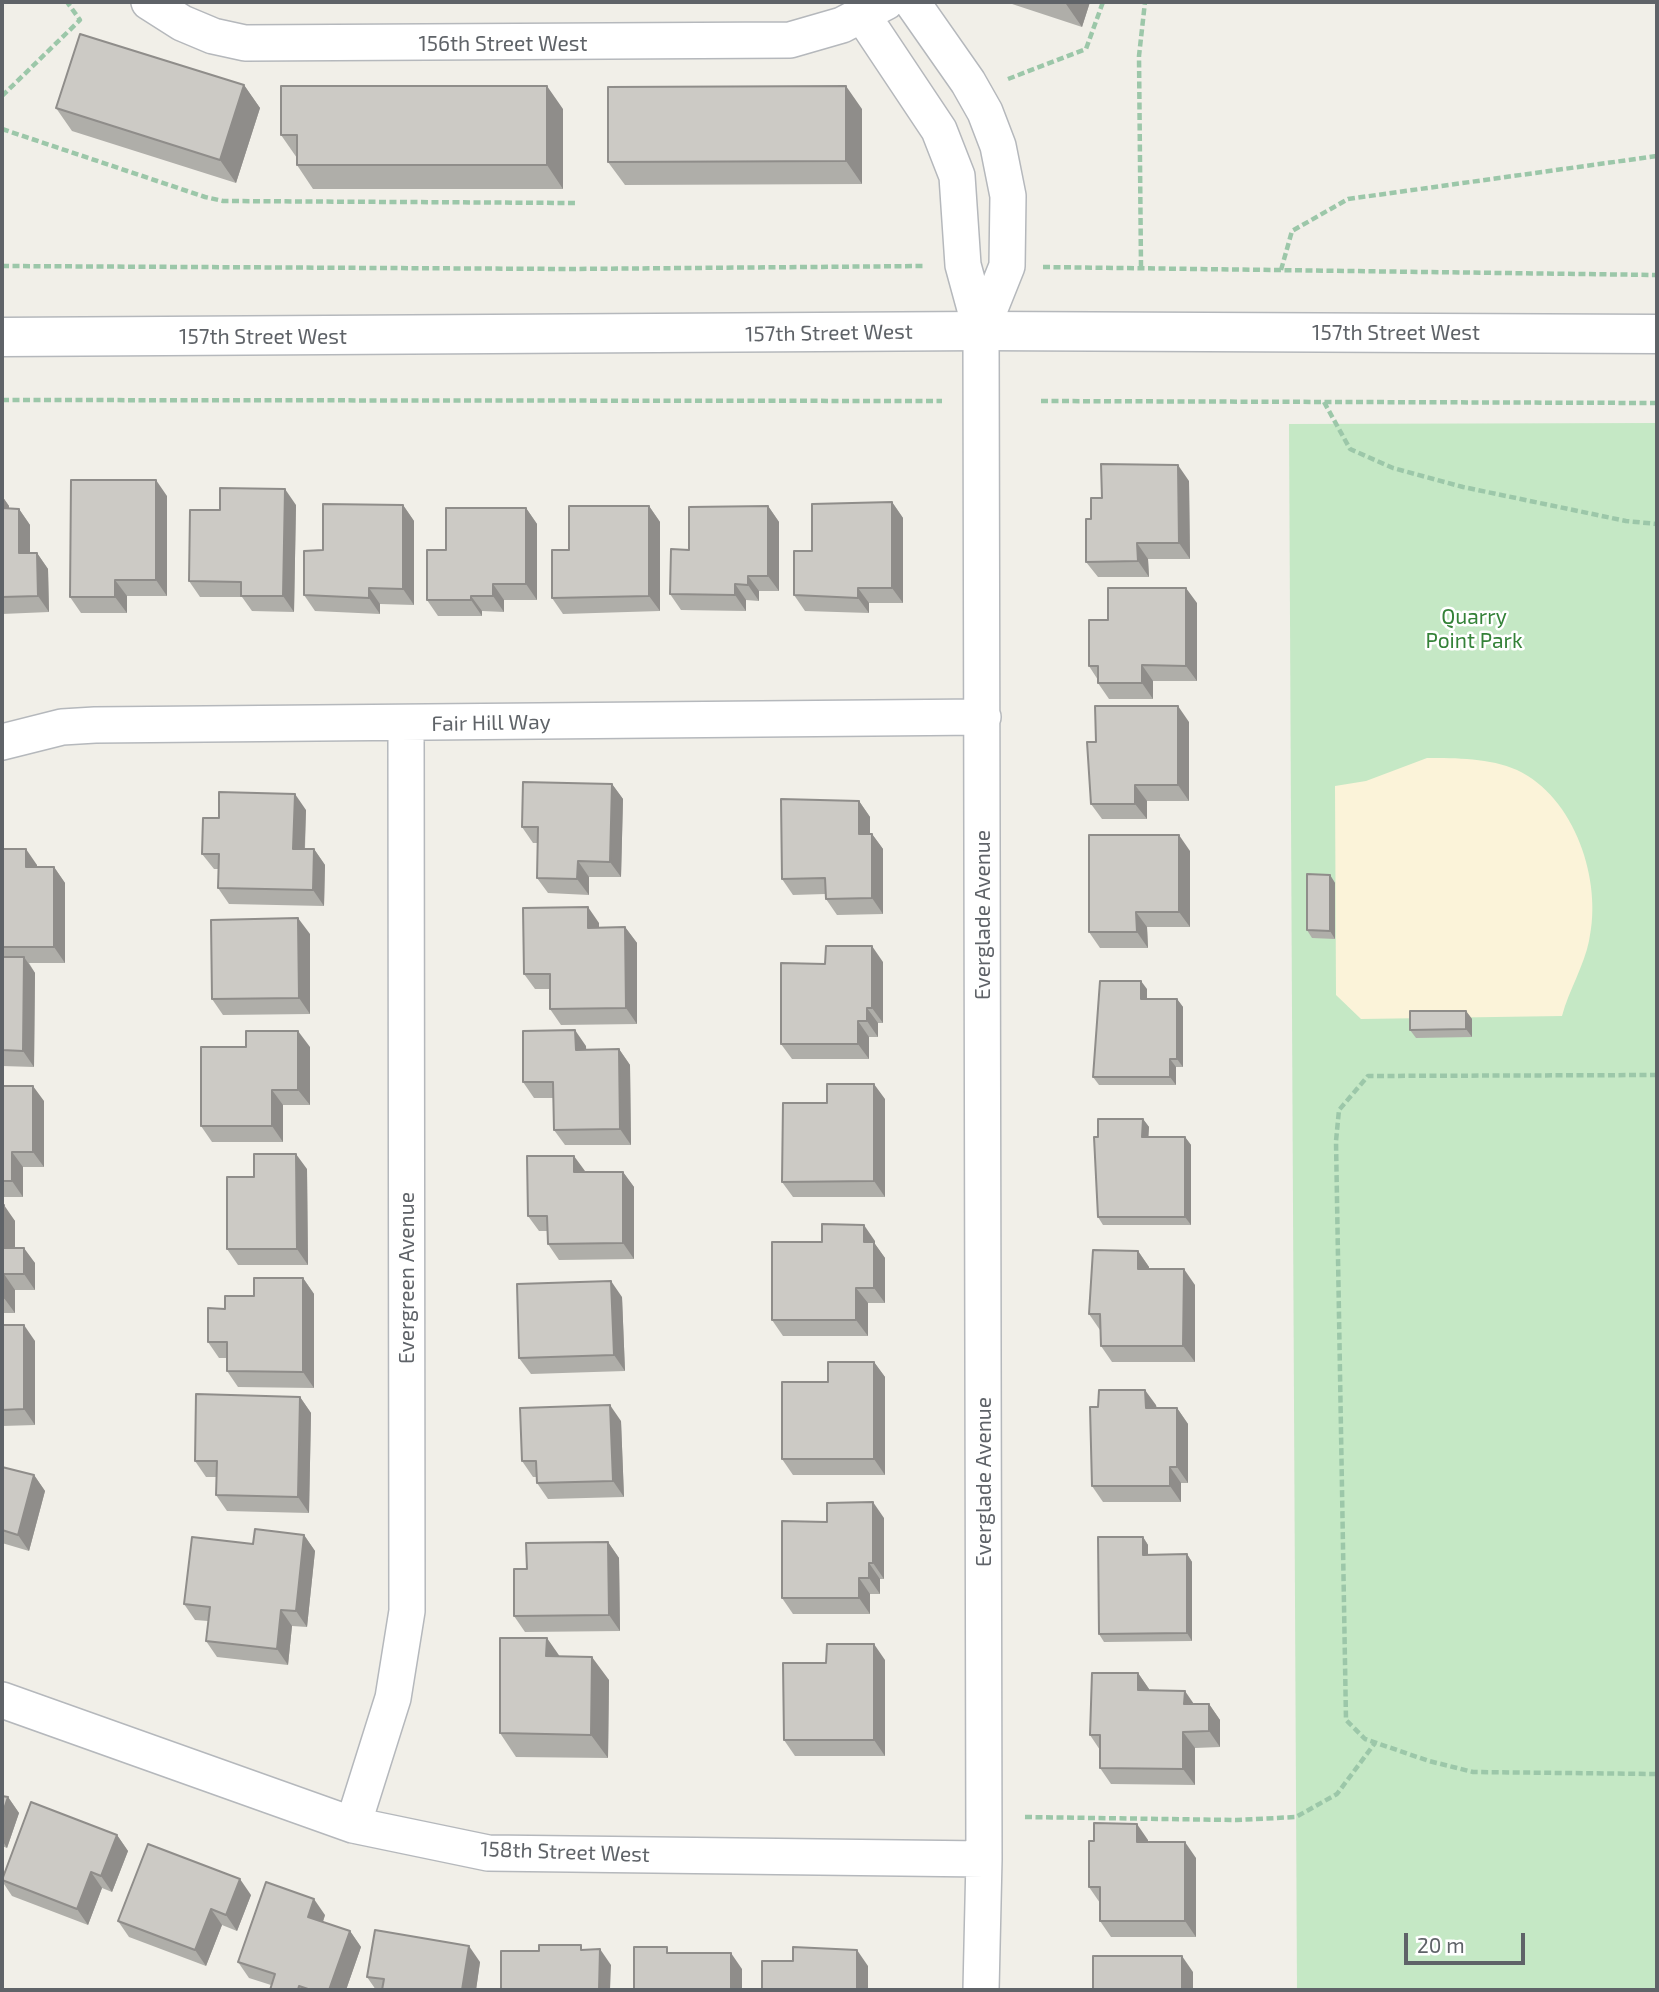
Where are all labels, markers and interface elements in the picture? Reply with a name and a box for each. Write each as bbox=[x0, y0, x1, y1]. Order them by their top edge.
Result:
street label: 156th Street West bbox=[418, 31, 588, 57]
street label: 157th Street West bbox=[745, 319, 913, 347]
street label: 157th Street West bbox=[1312, 320, 1480, 346]
street label: 157th Street West bbox=[179, 324, 347, 350]
park label: Quarry Point Park bbox=[1425, 604, 1523, 654]
street label: Fair Hill Way bbox=[431, 709, 551, 737]
street label: Everglade Avenue bbox=[970, 830, 996, 1000]
street label: Evergreen Avenue bbox=[394, 1192, 420, 1364]
street label: Everglade Avenue bbox=[971, 1397, 997, 1567]
street label: 158th Street West bbox=[480, 1836, 650, 1868]
scale bar bbox=[1407, 1918, 1528, 1962]
text: 20 m bbox=[1417, 1932, 1465, 1957]

